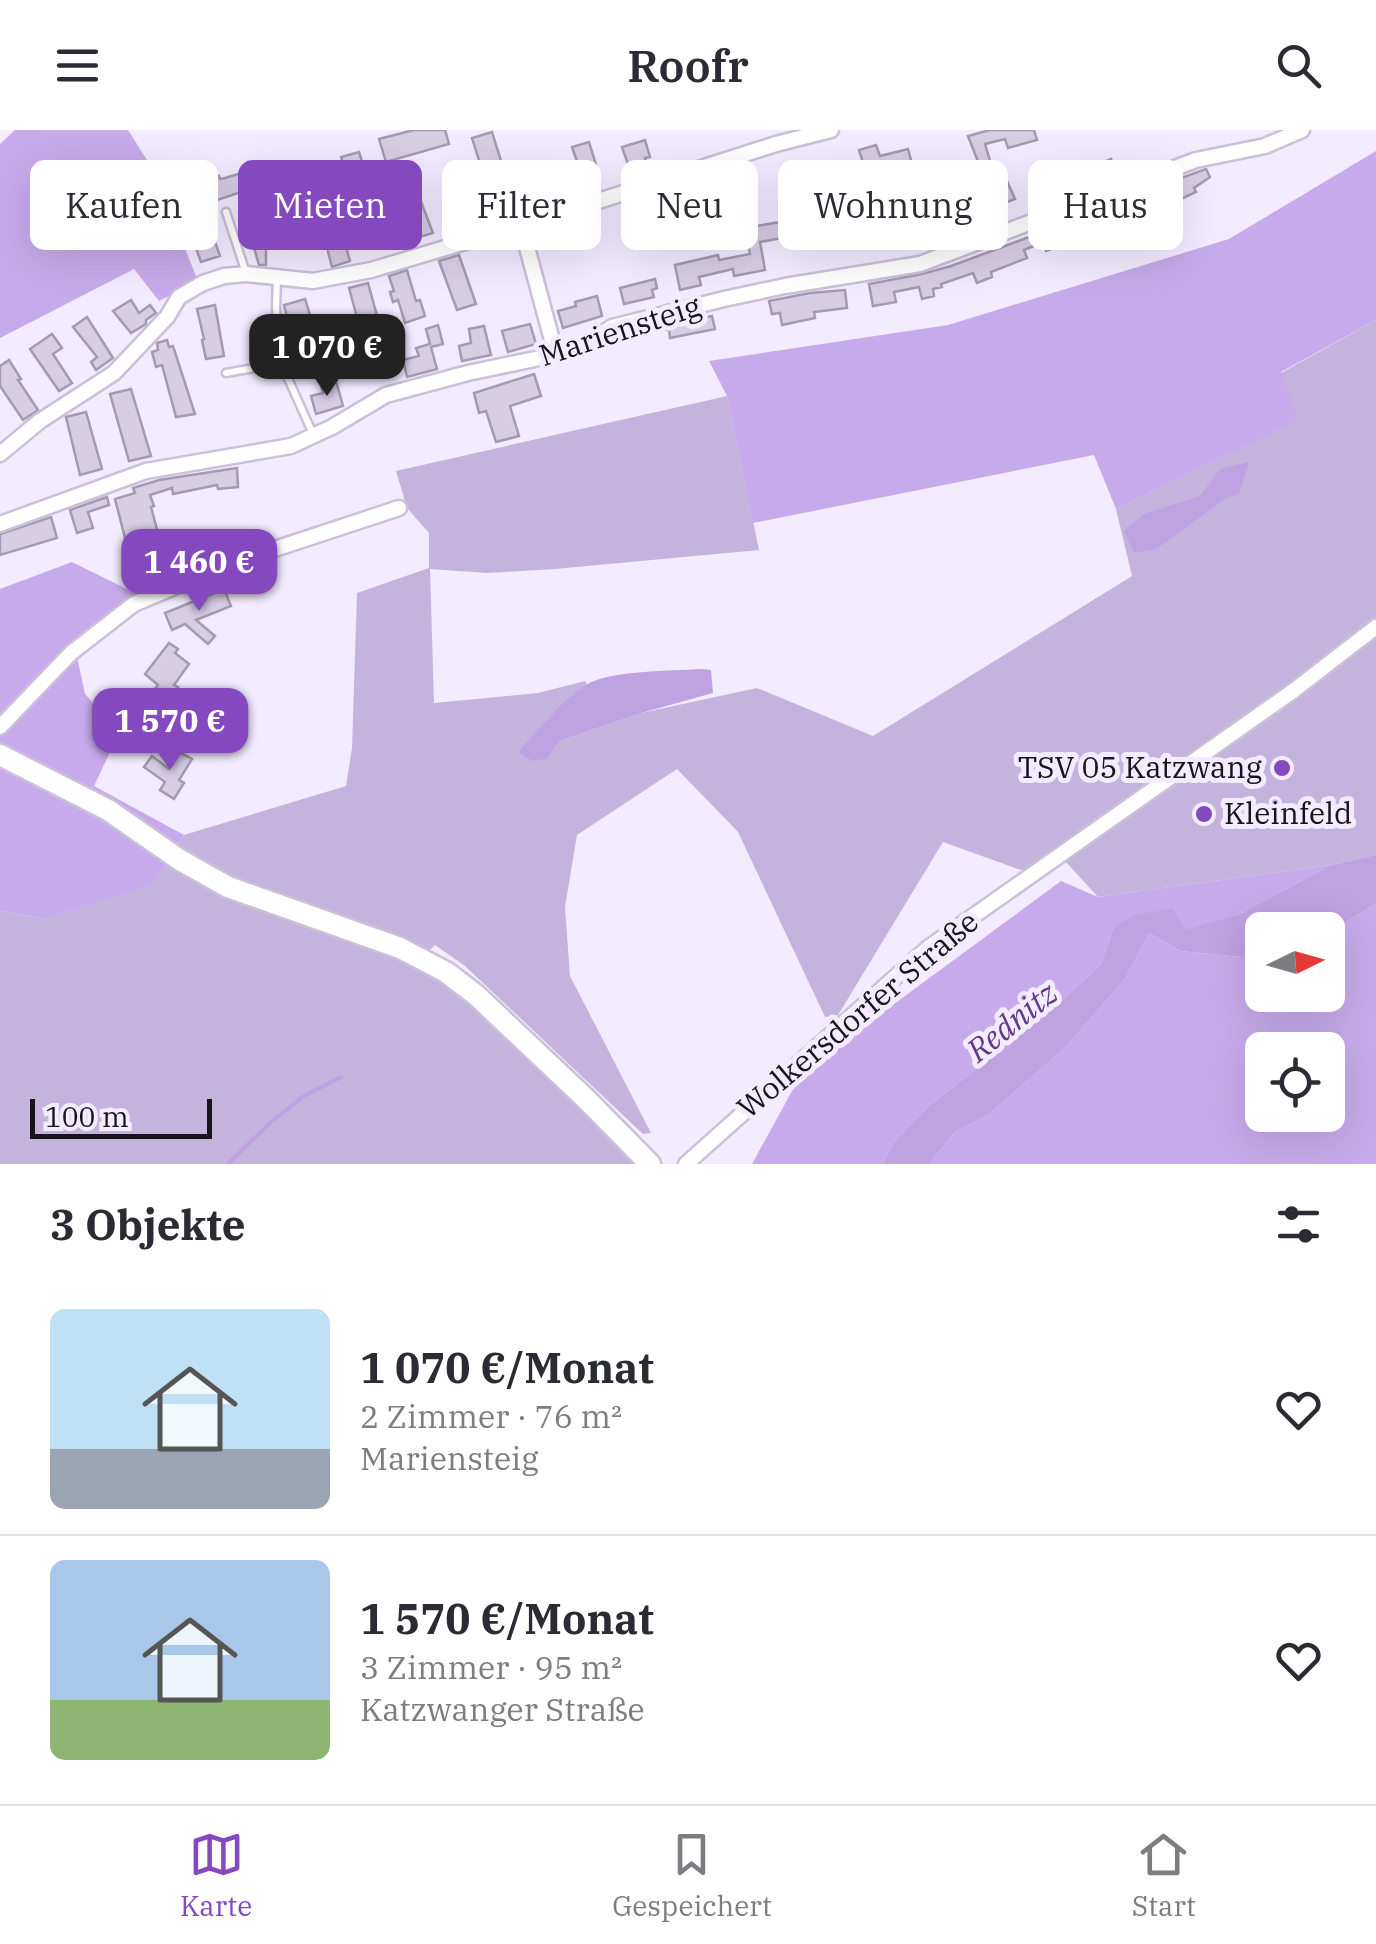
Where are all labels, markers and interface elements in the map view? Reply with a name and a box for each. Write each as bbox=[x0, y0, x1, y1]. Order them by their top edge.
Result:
text: Roofr bbox=[627, 36, 749, 94]
icon: menu bbox=[50, 38, 105, 93]
icon: search bbox=[1271, 38, 1326, 93]
chip: Kaufen bbox=[30, 160, 218, 250]
chip: Mieten bbox=[238, 160, 422, 250]
chip: Filter bbox=[442, 160, 601, 250]
chip: Neu bbox=[621, 160, 758, 250]
chip: Wohnung bbox=[778, 160, 1008, 250]
chip: Haus bbox=[1028, 160, 1183, 250]
street label: Mariensteig bbox=[534, 285, 705, 374]
pin: 1 070 € bbox=[235, 314, 419, 399]
text: 1 070 € bbox=[271, 325, 383, 367]
pin: 1 460 € bbox=[107, 529, 291, 614]
text: 1 460 € bbox=[143, 540, 255, 582]
pin: 1 570 € bbox=[78, 688, 262, 773]
text: 1 570 € bbox=[114, 699, 226, 741]
place label: TSV 05 Katzwang bbox=[1018, 747, 1262, 786]
marker: TSV 05 Katzwang bbox=[1271, 757, 1293, 779]
place label: Kleinfeld bbox=[1224, 793, 1352, 832]
marker: Kleinfeld bbox=[1193, 803, 1215, 825]
street label: Wolkersdorfer Straße bbox=[728, 901, 986, 1126]
north arrow bbox=[1245, 912, 1345, 1012]
map controls bbox=[1245, 912, 1345, 1132]
water label: Rednitz bbox=[957, 972, 1066, 1071]
button: locate bbox=[1245, 1032, 1345, 1132]
scale bar bbox=[30, 1094, 212, 1138]
text: 100 m bbox=[45, 1098, 129, 1135]
text: 3 Objekte bbox=[50, 1197, 246, 1252]
icon: filters bbox=[1271, 1197, 1326, 1252]
text: 1 070 €/Monat bbox=[360, 1340, 654, 1395]
icon: home bbox=[130, 1349, 250, 1469]
icon: heart bbox=[1271, 1382, 1326, 1437]
text: 2 Zimmer · 76 m² bbox=[360, 1395, 622, 1437]
text: Mariensteig bbox=[360, 1437, 539, 1479]
text: 1 570 €/Monat bbox=[360, 1591, 654, 1646]
icon: home bbox=[130, 1600, 250, 1720]
icon: heart bbox=[1271, 1633, 1326, 1688]
text: 3 Zimmer · 95 m² bbox=[360, 1646, 622, 1688]
text: Katzwanger Straße bbox=[360, 1688, 645, 1730]
tab: Karte bbox=[180, 1827, 252, 1924]
tab: Gespeichert bbox=[612, 1827, 772, 1924]
tab: Start bbox=[1132, 1827, 1196, 1924]

